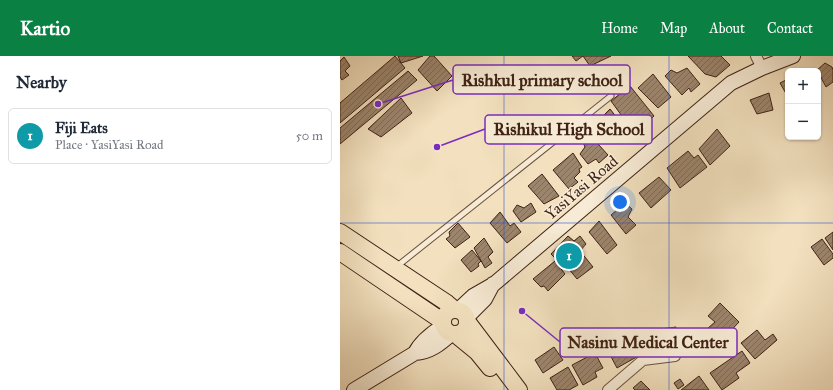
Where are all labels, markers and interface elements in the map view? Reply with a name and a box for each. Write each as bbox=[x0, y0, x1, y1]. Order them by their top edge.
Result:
text: Kartio bbox=[20, 17, 70, 40]
text: Home bbox=[601, 20, 638, 37]
text: Map bbox=[660, 20, 687, 37]
text: About bbox=[709, 20, 745, 37]
text: Contact bbox=[767, 20, 813, 37]
callout: Rishkul primary school bbox=[453, 65, 630, 94]
map controls bbox=[785, 68, 821, 140]
button: + bbox=[785, 68, 821, 104]
text: Rishkul primary school bbox=[461, 70, 623, 91]
text: Nearby bbox=[16, 72, 67, 93]
button: − bbox=[785, 104, 821, 140]
callout: Rishikul High School bbox=[485, 115, 652, 144]
text: Fiji Eats bbox=[55, 119, 108, 137]
text: Rishikul High School bbox=[494, 119, 645, 140]
text: 1 bbox=[27, 128, 33, 144]
text: 50 m bbox=[296, 128, 323, 144]
text: Place · YasiYasi Road bbox=[55, 137, 164, 153]
street label: YasiYasi Road bbox=[541, 151, 622, 223]
your location bbox=[610, 192, 630, 212]
pin: 1 bbox=[556, 241, 582, 271]
callout: Nasinu Medical Center bbox=[560, 328, 737, 357]
text: Nasinu Medical Center bbox=[567, 332, 729, 353]

